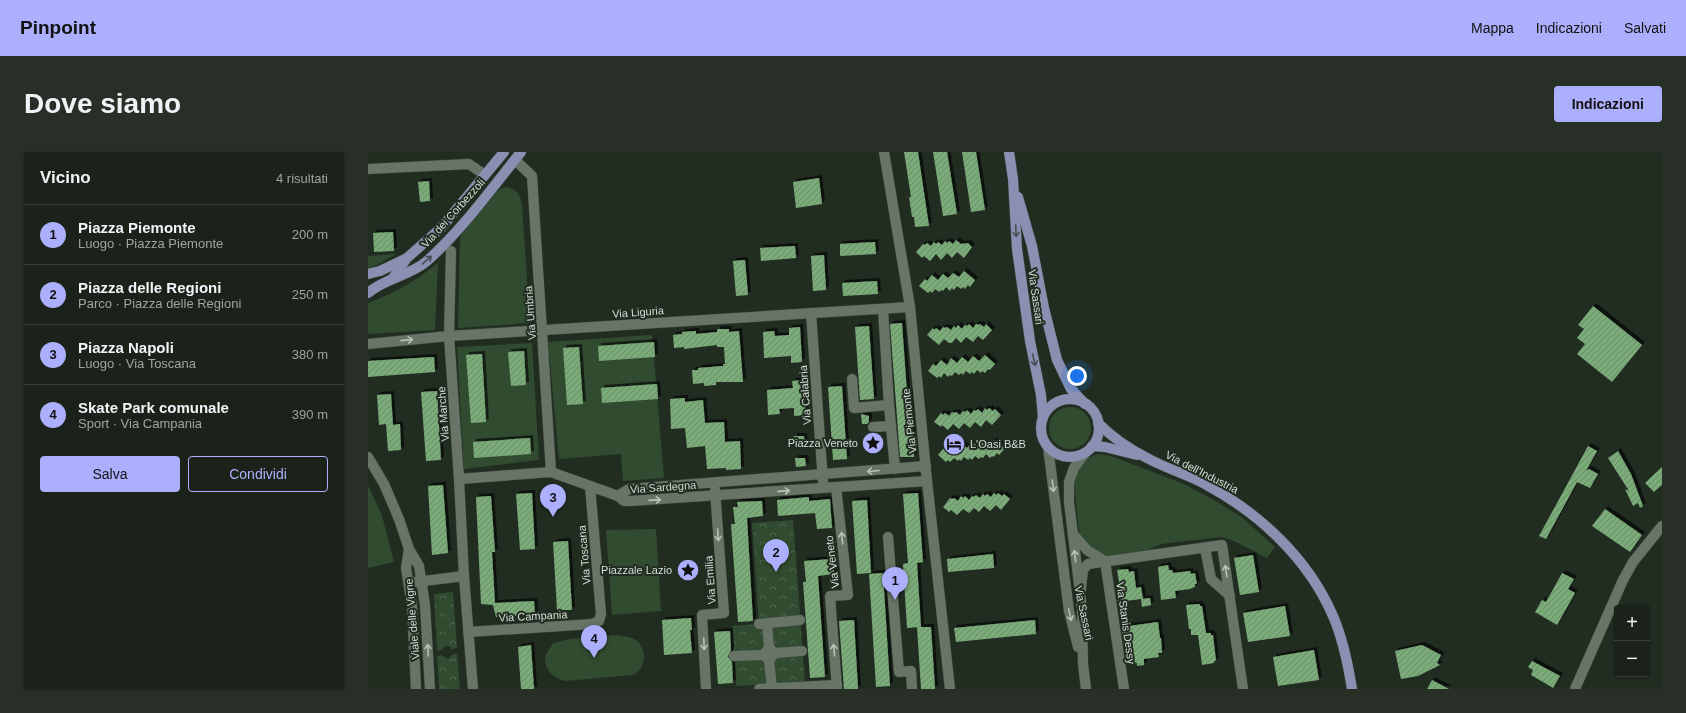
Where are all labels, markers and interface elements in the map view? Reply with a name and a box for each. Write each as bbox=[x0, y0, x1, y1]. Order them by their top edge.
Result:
text: Pinpoint bbox=[20, 17, 96, 38]
text: Mappa bbox=[1471, 20, 1514, 36]
text: Indicazioni bbox=[1536, 20, 1602, 36]
text: Salvati bbox=[1624, 20, 1666, 36]
button: Indicazioni bbox=[1554, 86, 1662, 122]
text: Dove siamo bbox=[24, 88, 181, 119]
text: Vicino bbox=[40, 168, 91, 187]
text: 4 risultati bbox=[276, 171, 328, 186]
street label: Via dei Corbezzoli bbox=[419, 176, 487, 250]
text: Piazza Piemonte bbox=[78, 219, 196, 236]
one-way arrow bbox=[1013, 224, 1020, 237]
text: 1 bbox=[49, 227, 57, 242]
text: 200 m bbox=[292, 227, 328, 242]
text: Luogo · Piazza Piemonte bbox=[78, 236, 223, 251]
one-way arrow bbox=[422, 255, 432, 264]
street label: Via Sassari bbox=[1026, 269, 1046, 325]
text: Piazza delle Regioni bbox=[78, 279, 221, 296]
street label: Via Umbria bbox=[522, 285, 538, 340]
text: 2 bbox=[49, 287, 57, 302]
text: 250 m bbox=[292, 287, 328, 302]
text: Parco · Piazza delle Regioni bbox=[78, 296, 241, 311]
street label: Via Liguria bbox=[612, 304, 665, 320]
one-way arrow bbox=[400, 336, 413, 344]
text: Piazza Napoli bbox=[78, 339, 174, 356]
text: 3 bbox=[49, 347, 57, 362]
text: 380 m bbox=[292, 347, 328, 362]
one-way arrow bbox=[1030, 353, 1038, 366]
text: Luogo · Via Toscana bbox=[78, 356, 196, 371]
street label: Via Calabria bbox=[797, 364, 813, 425]
your location bbox=[1067, 366, 1087, 386]
street label: Via Marche bbox=[435, 386, 451, 442]
street label: Via Piemonte bbox=[900, 388, 918, 454]
text: Skate Park comunale bbox=[78, 399, 229, 416]
text: 4 bbox=[49, 407, 57, 422]
text: 390 m bbox=[292, 407, 328, 422]
text: Sport · Via Campania bbox=[78, 416, 202, 431]
place icon: Piazza Veneto bbox=[860, 430, 886, 456]
hotel icon: L'Oasi B&B bbox=[941, 431, 967, 457]
place label: Piazza Veneto bbox=[788, 437, 858, 449]
place label: L'Oasi B&B bbox=[970, 438, 1026, 450]
street label: Via dell'Industria bbox=[1164, 448, 1241, 496]
button: Salva bbox=[40, 456, 180, 492]
button: Condividi bbox=[188, 456, 328, 492]
one-way arrow bbox=[867, 467, 880, 474]
street label: Via Sardegna bbox=[629, 479, 697, 495]
one-way arrow bbox=[1049, 479, 1057, 492]
pin: 3 bbox=[540, 484, 566, 517]
one-way arrow bbox=[777, 487, 790, 494]
one-way arrow bbox=[648, 496, 661, 503]
street label: Via Toscana bbox=[575, 524, 593, 585]
one-way arrow bbox=[715, 528, 722, 541]
one-way arrow bbox=[838, 532, 845, 545]
street label: Via Veneto bbox=[823, 535, 841, 589]
pin: 2 bbox=[763, 539, 789, 572]
one-way arrow bbox=[1071, 550, 1079, 563]
street label: Via Emilia bbox=[702, 554, 718, 605]
place icon: Piazzale Lazio bbox=[675, 557, 701, 583]
place label: Piazzale Lazio bbox=[601, 564, 672, 576]
one-way arrow bbox=[1222, 564, 1230, 577]
pin: 1 bbox=[882, 567, 908, 600]
street label: Viale delle Vigne bbox=[402, 578, 422, 660]
street label: Via Stanis Dessy bbox=[1114, 581, 1138, 665]
street label: Via Sassari bbox=[1072, 585, 1096, 641]
map controls bbox=[1614, 605, 1650, 677]
button: + bbox=[1614, 605, 1650, 641]
street label: Via Campania bbox=[498, 608, 569, 624]
one-way arrow bbox=[1067, 608, 1075, 621]
pin: 4 bbox=[581, 625, 607, 658]
one-way arrow bbox=[700, 637, 707, 650]
button: − bbox=[1614, 641, 1650, 677]
one-way arrow bbox=[424, 644, 431, 657]
one-way arrow bbox=[831, 644, 838, 657]

